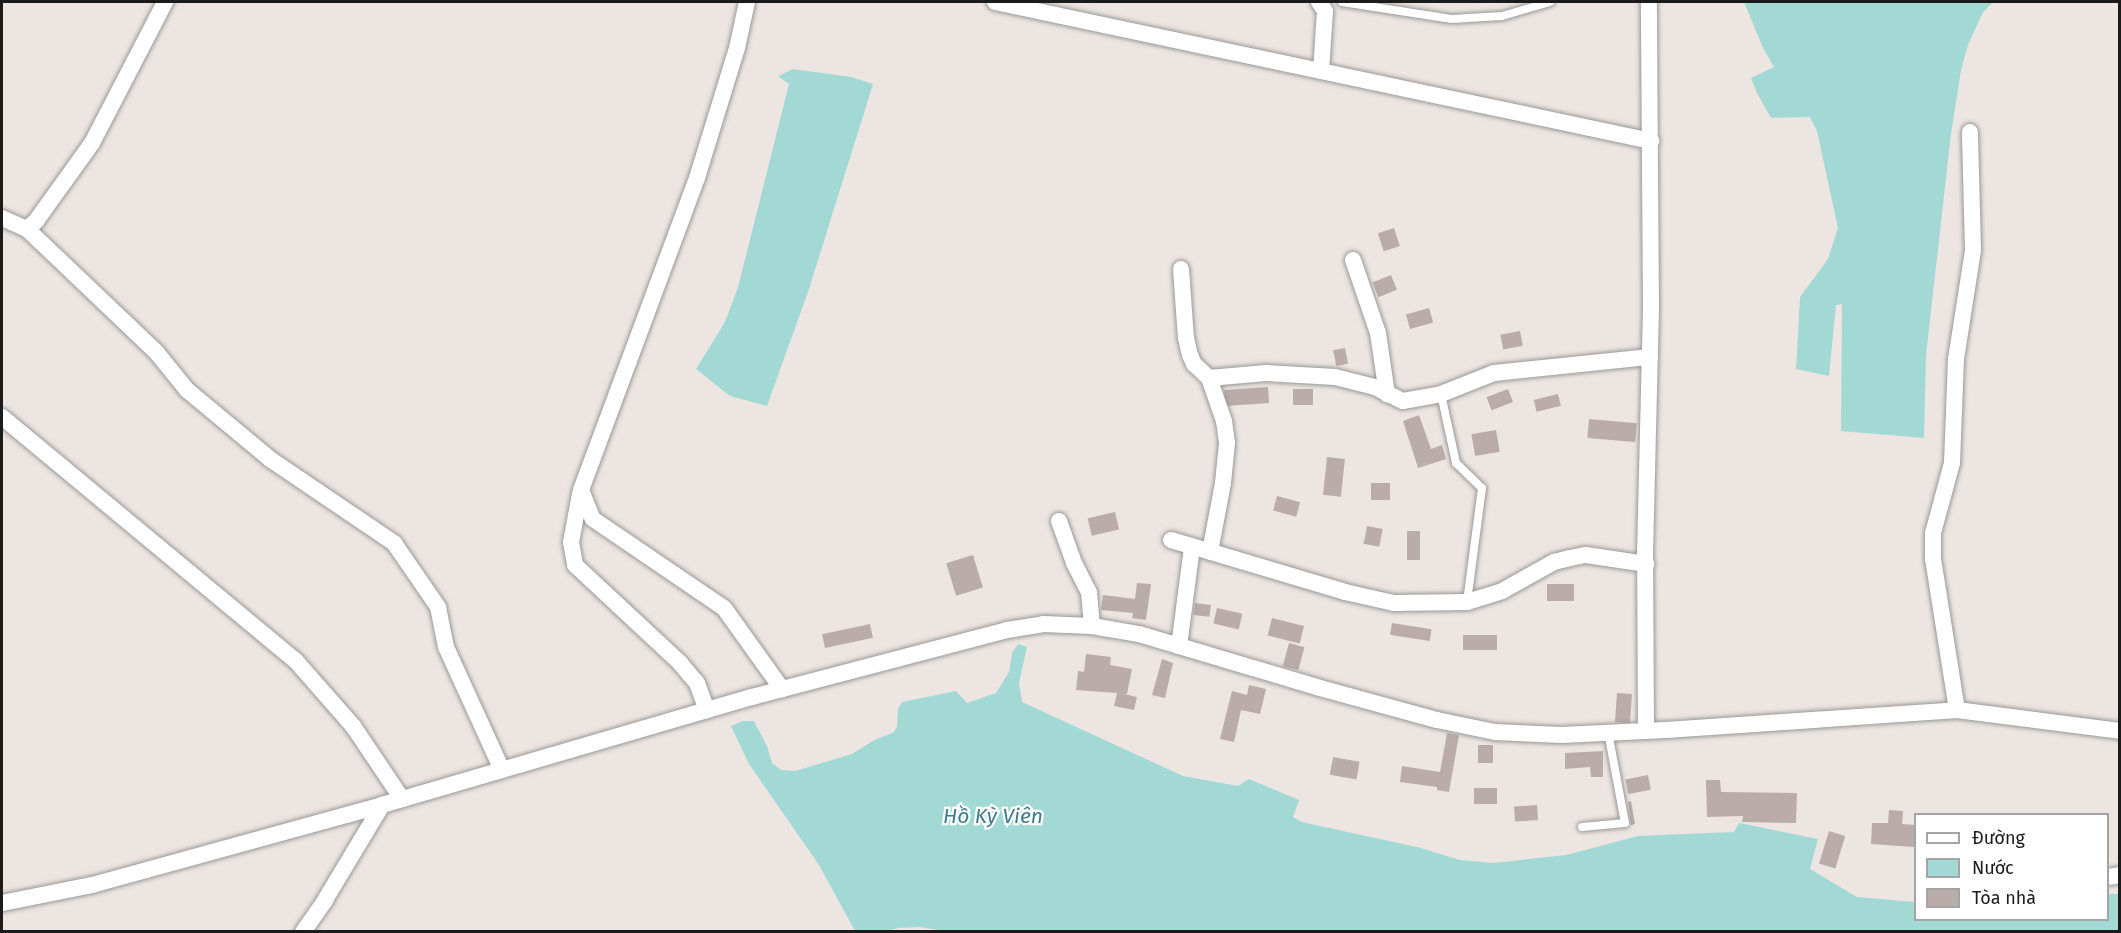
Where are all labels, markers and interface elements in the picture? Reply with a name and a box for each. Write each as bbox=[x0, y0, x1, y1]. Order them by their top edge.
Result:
water label: Hồ Kỳ Viên bbox=[943, 803, 1043, 829]
legend bbox=[1914, 813, 2109, 921]
text: Đường bbox=[1972, 827, 2025, 849]
text: Nước bbox=[1972, 857, 2014, 879]
text: Tòa nhà bbox=[1972, 887, 2036, 909]

